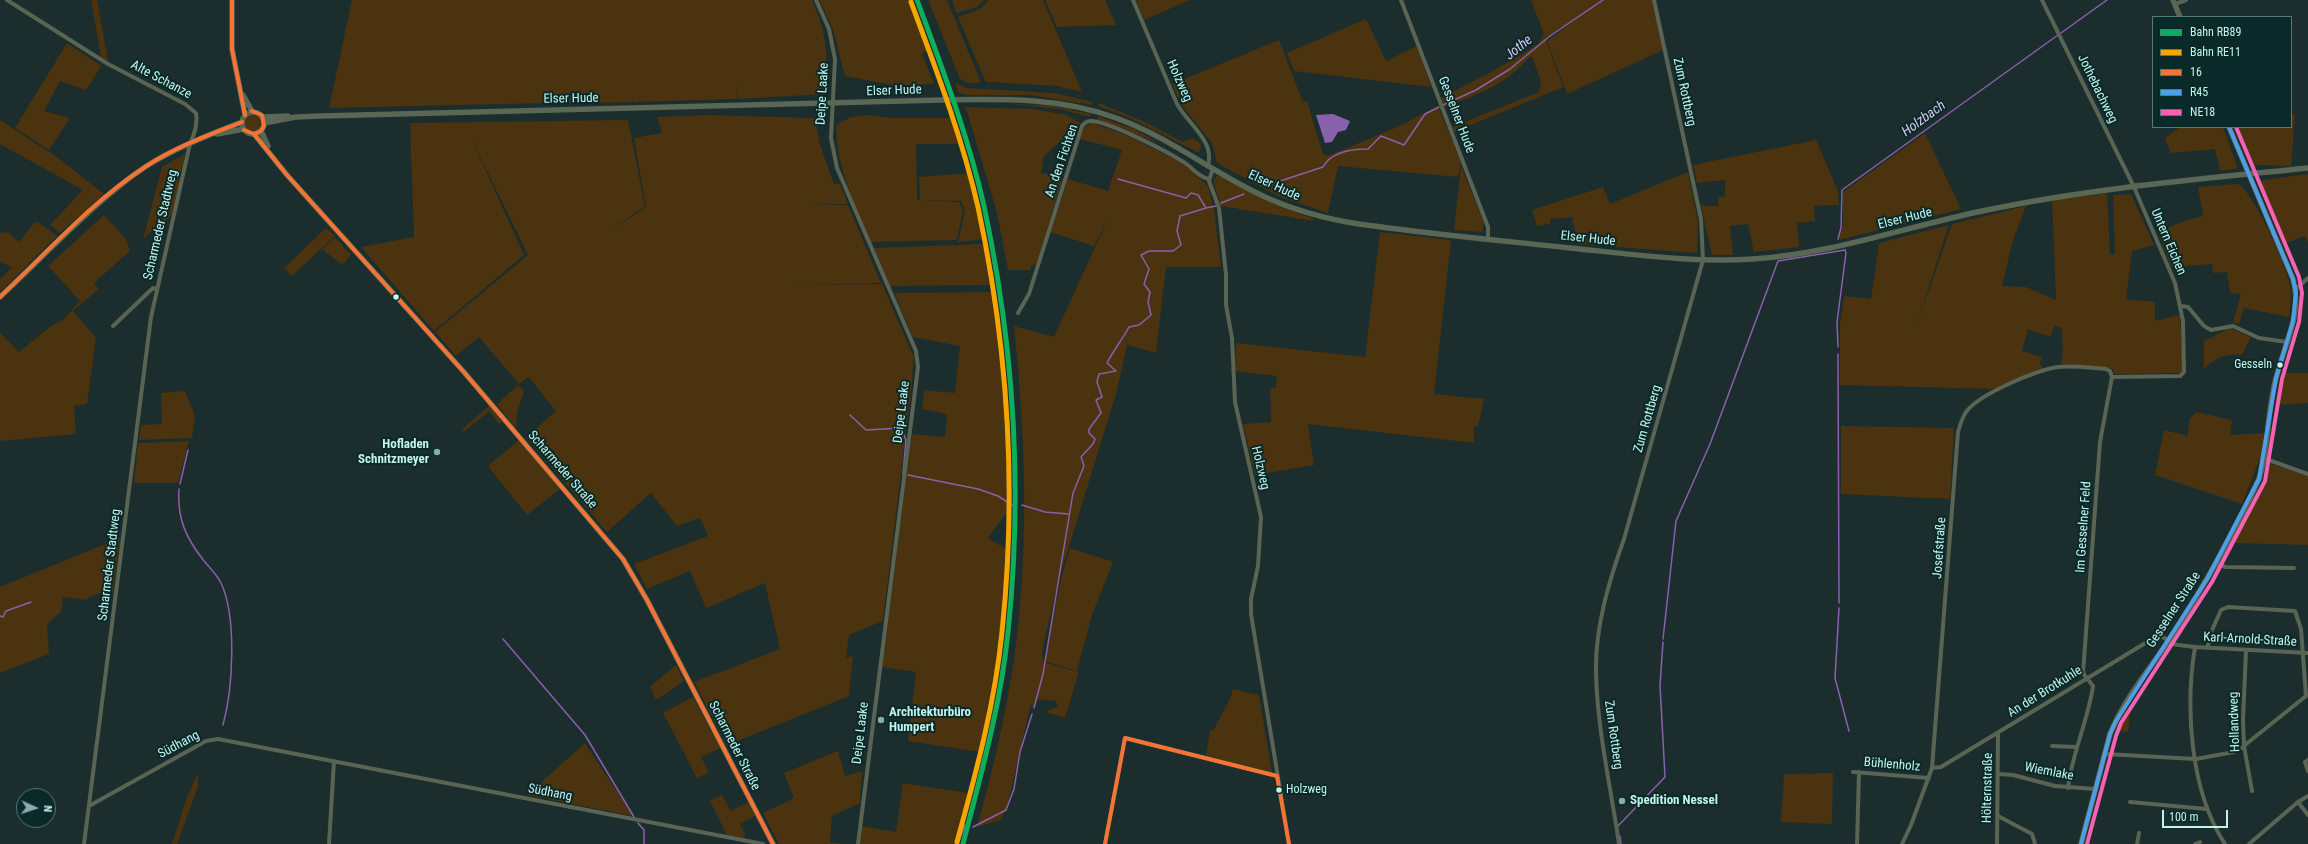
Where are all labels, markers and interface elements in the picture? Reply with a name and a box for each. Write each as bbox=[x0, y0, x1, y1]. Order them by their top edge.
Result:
legend bbox=[2152, 16, 2292, 128]
text: Bahn RB89 bbox=[2190, 25, 2241, 39]
water label: Jothe bbox=[1502, 32, 1536, 64]
text: Bahn RE11 bbox=[2190, 45, 2241, 59]
street label: Jothebachweg bbox=[2074, 52, 2120, 126]
street label: Zum Rottberg bbox=[1669, 56, 1699, 128]
street label: Alte Schanze bbox=[128, 57, 194, 103]
street label: Holzweg bbox=[1163, 58, 1195, 104]
street label: Deipe Laake bbox=[814, 62, 832, 126]
text: 16 bbox=[2190, 65, 2202, 79]
street label: Gesselner Hude bbox=[1434, 74, 1478, 156]
street label: Elser Hude bbox=[866, 82, 922, 100]
text: R45 bbox=[2190, 85, 2208, 99]
street label: Elser Hude bbox=[543, 91, 599, 107]
water label: Holzbach bbox=[1899, 97, 1949, 141]
text: NE18 bbox=[2190, 105, 2215, 119]
street label: An den Fichten bbox=[1042, 122, 1082, 200]
street label: Elser Hude bbox=[1246, 167, 1302, 205]
street label: Scharmeder Stadtweg bbox=[141, 168, 181, 282]
street label: Elser Hude bbox=[1876, 205, 1934, 233]
street label: Untern Eichen bbox=[2147, 206, 2189, 278]
street label: Elser Hude bbox=[1560, 228, 1616, 250]
unlabelled marker bbox=[391, 292, 401, 302]
place label: Gesseln bbox=[2234, 358, 2272, 372]
marker: Gesseln bbox=[2275, 360, 2285, 370]
street label: Deipe Laake bbox=[890, 380, 914, 444]
street label: Zum Rottberg bbox=[1631, 383, 1665, 455]
street label: Scharmeder Straße bbox=[524, 428, 600, 512]
place label: Hofladen Schnitzmeyer bbox=[358, 437, 429, 468]
street label: Holzweg bbox=[1247, 445, 1273, 491]
marker: Hofladen Schnitzmeyer bbox=[432, 447, 442, 457]
street label: Im Gesselner Feld bbox=[2073, 481, 2095, 573]
street label: Scharmeder Stadtweg bbox=[95, 508, 125, 622]
street label: Josefstraße bbox=[1930, 517, 1950, 579]
street label: Gesselner Straße bbox=[2144, 569, 2204, 651]
street label: Karl-Arnold-Straße bbox=[2203, 630, 2297, 650]
street label: An der Brotkuhle bbox=[2005, 663, 2085, 721]
street label: Hollandweg bbox=[2226, 692, 2244, 752]
street label: Scharmeder Straße bbox=[705, 699, 763, 793]
street label: Zum Rottberg bbox=[1600, 699, 1626, 771]
street label: Deipe Laake bbox=[849, 701, 873, 765]
place label: Architekturbüro Humpert bbox=[889, 705, 971, 736]
marker: Architekturbüro Humpert bbox=[876, 715, 886, 725]
street label: Südhang bbox=[156, 728, 202, 762]
street label: Hölternstraße bbox=[1980, 753, 1996, 823]
street label: Bühlenholz bbox=[1863, 755, 1921, 775]
street label: Wiemlake bbox=[2023, 760, 2075, 784]
street label: Südhang bbox=[527, 781, 573, 805]
place label: Holzweg bbox=[1286, 783, 1327, 797]
marker: Holzweg bbox=[1274, 785, 1284, 795]
north arrow bbox=[16, 788, 56, 828]
place label: Spedition Nessel bbox=[1630, 793, 1718, 809]
marker: Spedition Nessel bbox=[1617, 796, 1627, 806]
scale bar bbox=[2164, 802, 2230, 828]
text: N bbox=[41, 805, 54, 812]
text: 100 m bbox=[2169, 810, 2199, 824]

